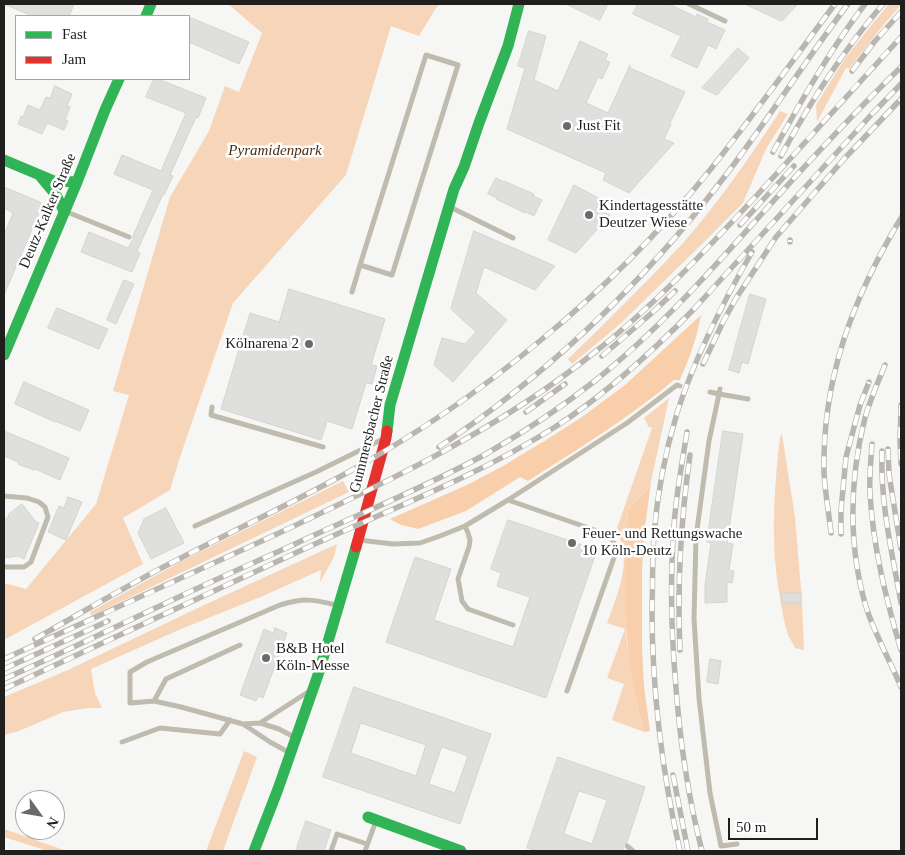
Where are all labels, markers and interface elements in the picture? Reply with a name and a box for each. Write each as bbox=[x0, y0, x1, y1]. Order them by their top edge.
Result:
legend bbox=[15, 15, 190, 80]
text: Fast bbox=[62, 26, 87, 42]
text: Jam bbox=[62, 51, 86, 67]
place label: Just Fit bbox=[577, 117, 621, 135]
marker: Just Fit bbox=[561, 120, 573, 132]
park label: Pyramidenpark bbox=[228, 142, 322, 160]
street label: Deutz-Kalker Straße bbox=[16, 151, 80, 271]
place label: Kindertagesstätte Deutzer Wiese bbox=[599, 197, 703, 232]
marker: Kindertagesstätte Deutzer Wiese bbox=[583, 209, 595, 221]
place label: Kölnarena 2 bbox=[225, 335, 299, 353]
marker: Kölnarena 2 bbox=[303, 338, 315, 350]
street label: Gummersbacher Straße bbox=[346, 353, 398, 495]
place label: Feuer- und Rettungswache 10 Köln-Deutz bbox=[582, 525, 742, 560]
marker: Feuer- und Rettungswache 10 Köln-Deutz bbox=[566, 537, 578, 549]
place label: B&B Hotel Köln-Messe bbox=[276, 640, 349, 675]
marker: B&B Hotel Köln-Messe bbox=[260, 652, 272, 664]
north arrow bbox=[15, 790, 65, 840]
scale bar bbox=[730, 808, 820, 840]
text: N bbox=[43, 814, 61, 831]
text: 50 m bbox=[736, 819, 766, 835]

